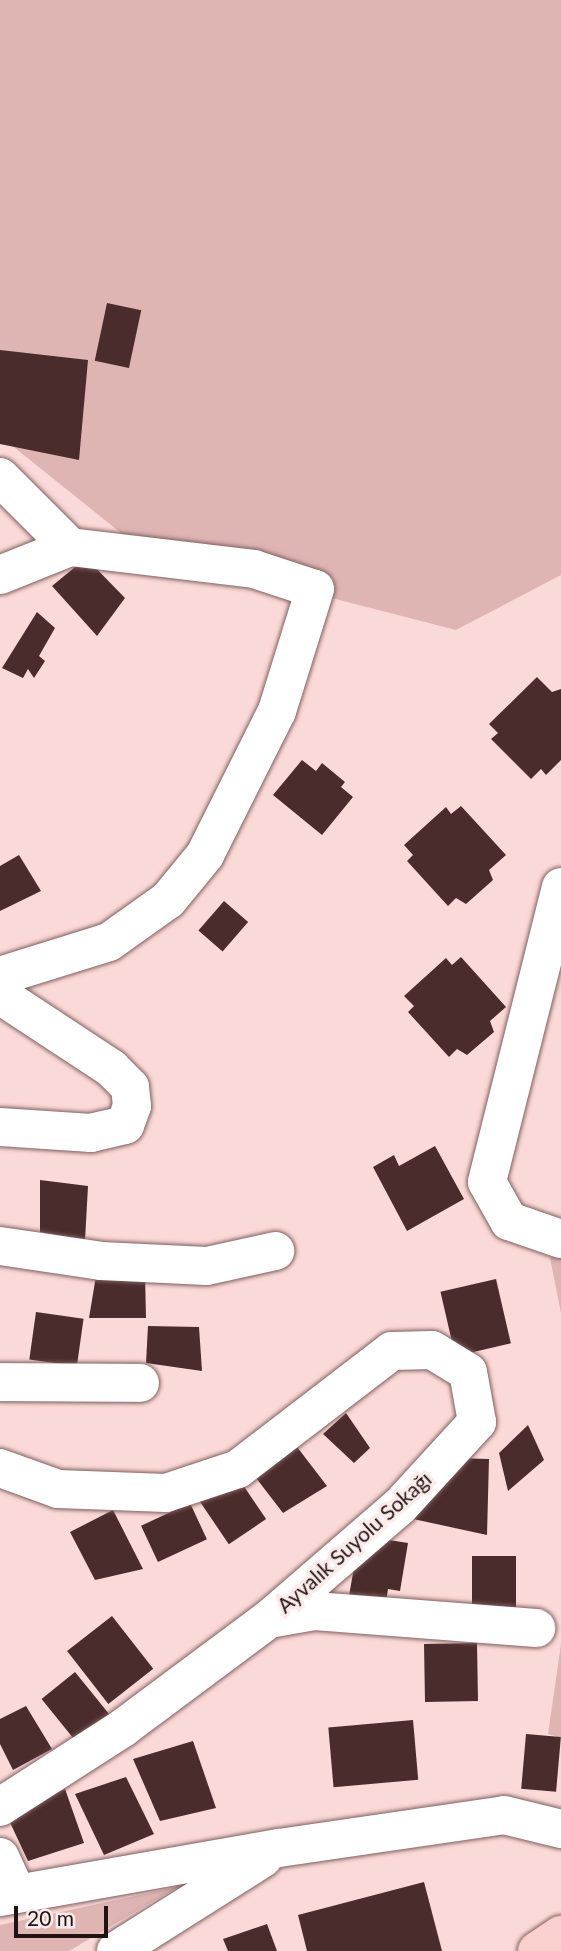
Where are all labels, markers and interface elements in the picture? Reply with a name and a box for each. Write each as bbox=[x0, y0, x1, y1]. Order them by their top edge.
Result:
street label: Ayvalık Suyolu Sokağı bbox=[272, 1466, 436, 1618]
scale bar bbox=[18, 1892, 112, 1936]
text: 20 m bbox=[27, 1905, 74, 1930]

